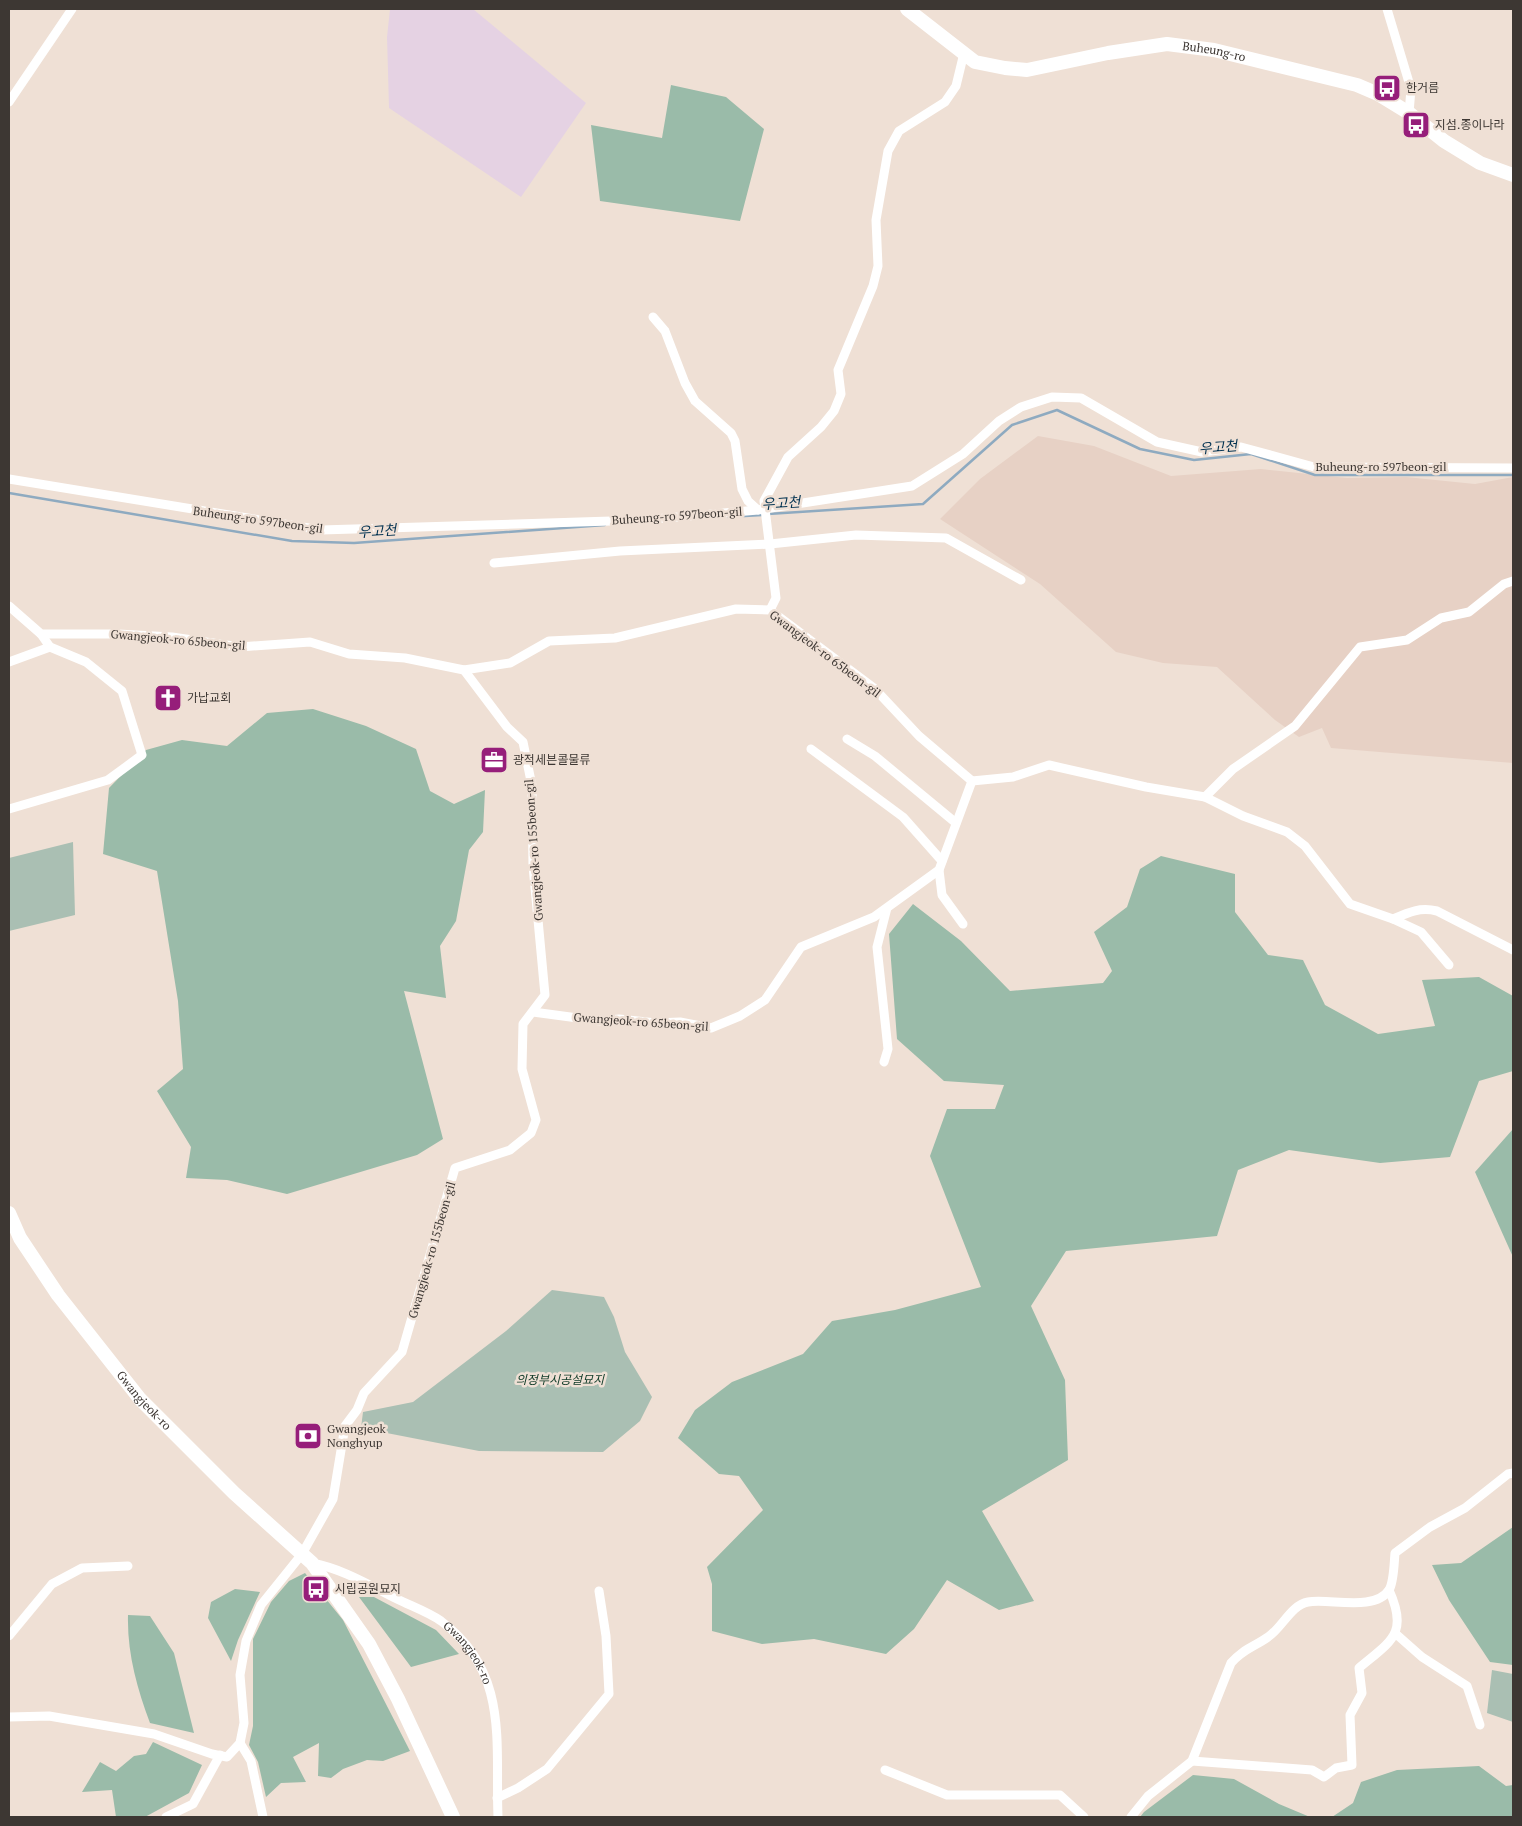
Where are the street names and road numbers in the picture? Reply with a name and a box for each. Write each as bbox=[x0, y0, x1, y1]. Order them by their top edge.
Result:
street label: Buheung-ro bbox=[1182, 38, 1248, 65]
street label: Buheung-ro 597beon-gil bbox=[1315, 459, 1447, 474]
street label: Buheung-ro 597beon-gil bbox=[192, 503, 324, 536]
street label: Buheung-ro 597beon-gil bbox=[611, 503, 743, 528]
street label: Gwangjeok-ro 65beon-gil bbox=[767, 607, 884, 701]
street label: Gwangjeok-ro 65beon-gil bbox=[110, 626, 247, 653]
street label: Gwangjeok-ro 155beon-gil bbox=[521, 778, 546, 921]
street label: Gwangjeok-ro 65beon-gil bbox=[573, 1009, 710, 1034]
street label: Gwangjeok-ro 155beon-gil bbox=[405, 1179, 458, 1320]
street label: Gwangjeok-ro bbox=[114, 1368, 175, 1433]
street label: Gwangjeok-ro bbox=[440, 1618, 495, 1687]

